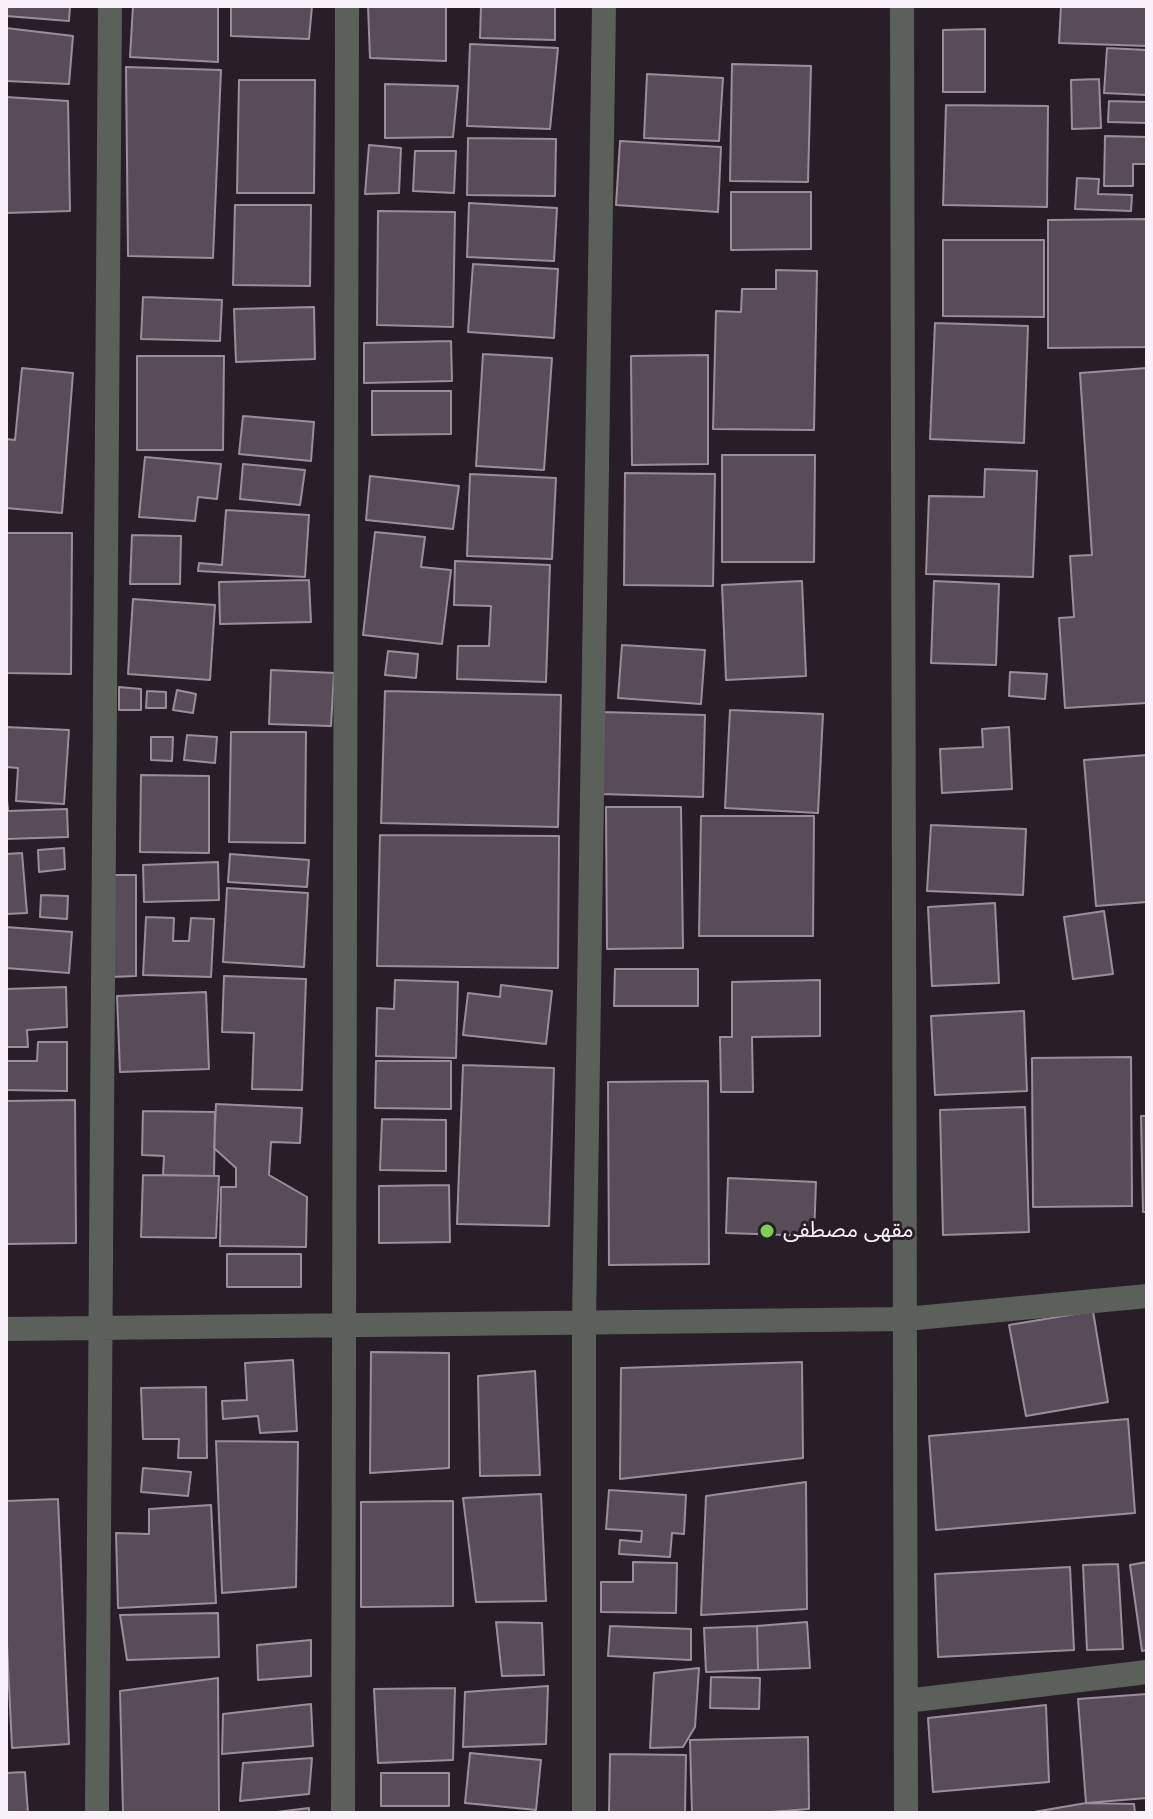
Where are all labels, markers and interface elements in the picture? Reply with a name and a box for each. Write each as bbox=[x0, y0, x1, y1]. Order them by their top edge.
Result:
place label: مقهى مصطفى bbox=[783, 1218, 914, 1244]
marker: مقهى مصطفى bbox=[758, 1222, 776, 1240]

